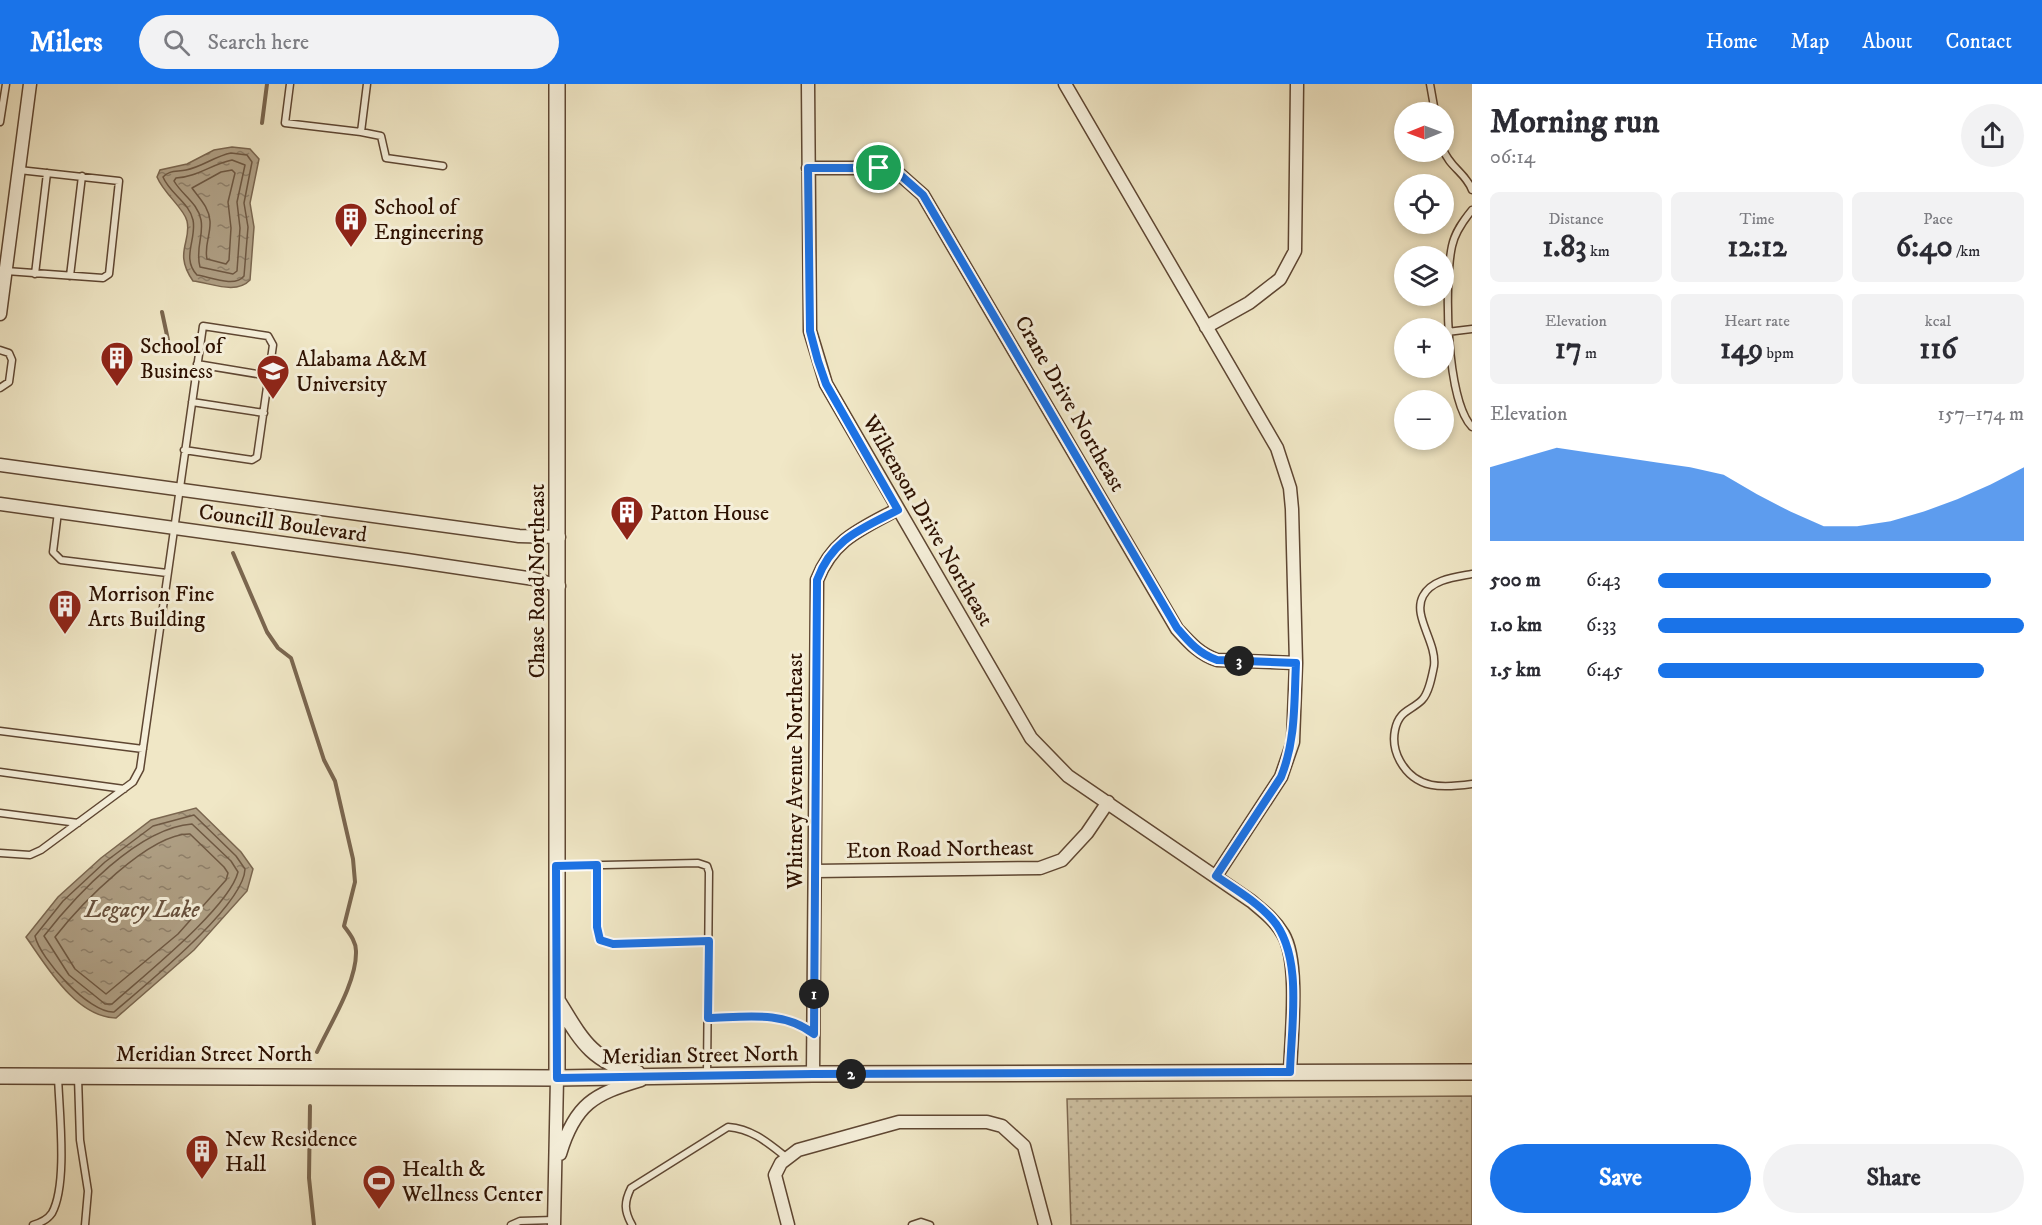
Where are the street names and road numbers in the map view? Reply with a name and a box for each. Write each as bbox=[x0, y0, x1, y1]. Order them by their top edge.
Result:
street label: Crane Drive Northeast bbox=[1008, 311, 1131, 497]
street label: Wilkenson Drive Northeast bbox=[856, 409, 999, 631]
street label: Chase Road Northeast bbox=[524, 484, 551, 678]
street label: Councill Boulevard bbox=[197, 498, 369, 549]
street label: Whitney Avenue Northeast bbox=[782, 653, 809, 890]
street label: Eton Road Northeast bbox=[846, 834, 1034, 865]
street label: Meridian Street North bbox=[601, 1040, 799, 1071]
street label: Meridian Street North bbox=[116, 1041, 313, 1068]

